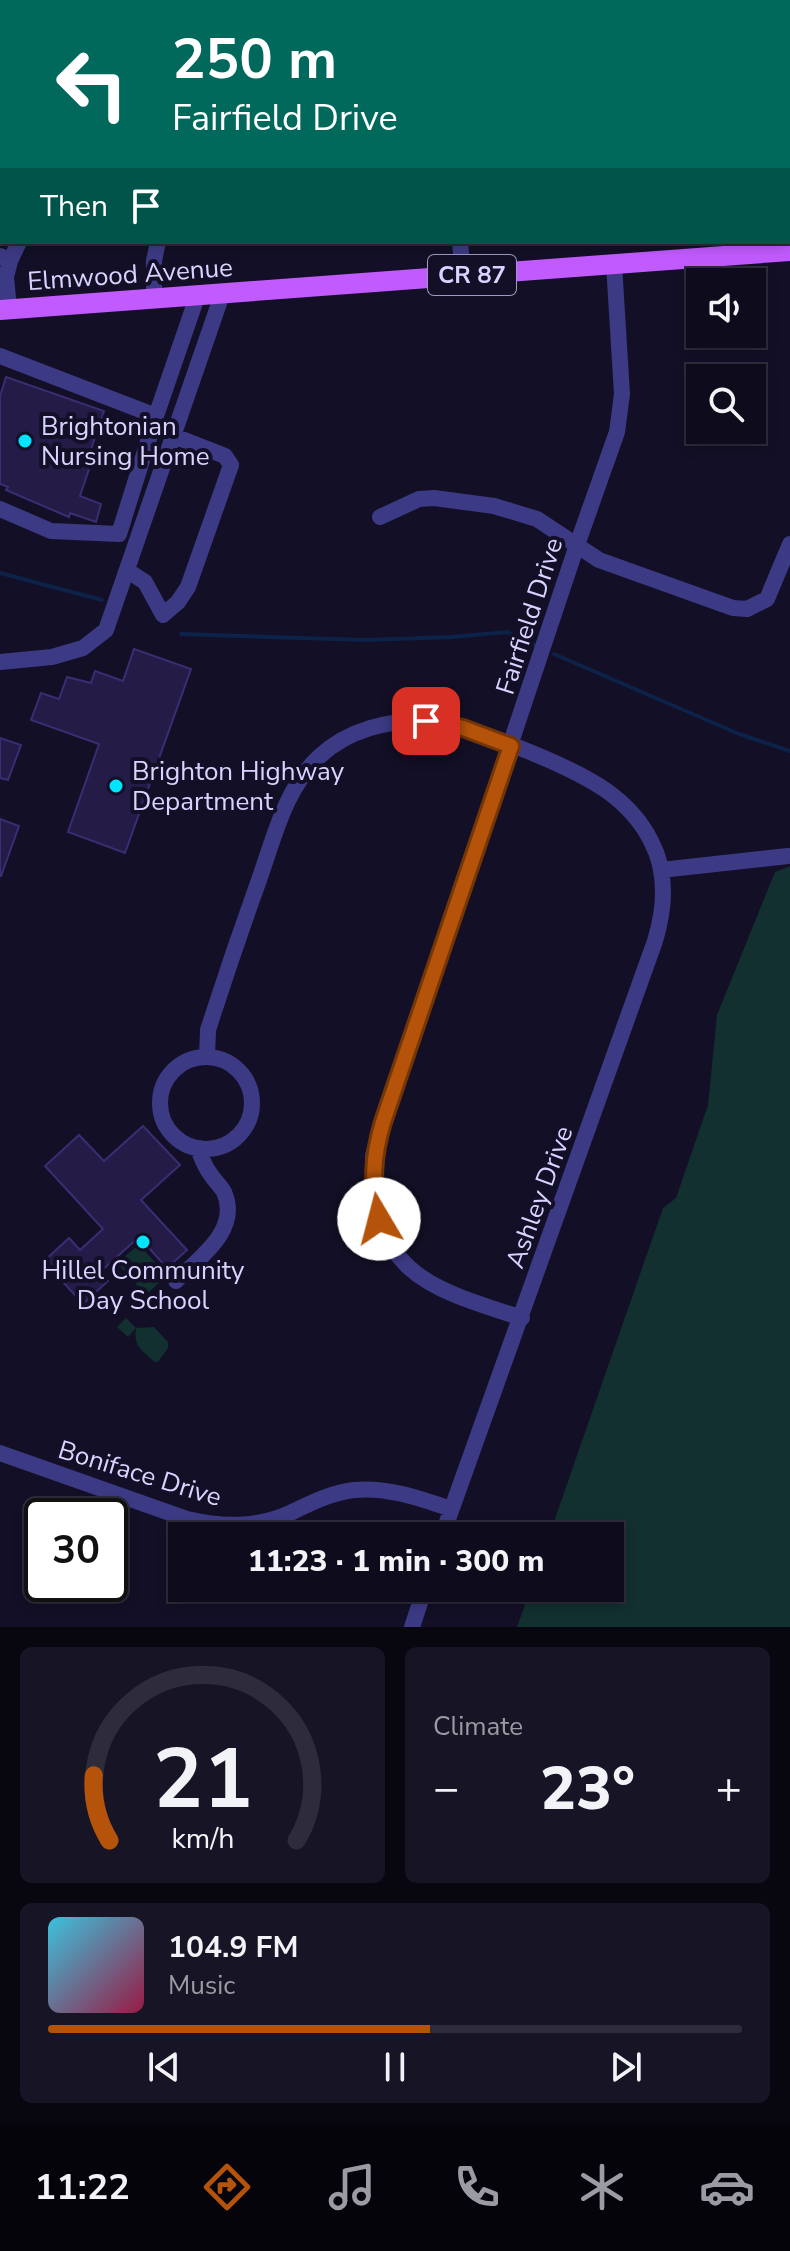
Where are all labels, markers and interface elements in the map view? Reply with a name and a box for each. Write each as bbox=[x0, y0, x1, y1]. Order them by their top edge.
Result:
text: 250 m bbox=[172, 21, 337, 98]
icon: left bbox=[40, 32, 144, 136]
text: Fairfield Drive bbox=[172, 94, 398, 143]
icon: arrive bbox=[124, 184, 168, 228]
text: Then bbox=[40, 186, 108, 227]
street label: Elmwood Avenue bbox=[26, 250, 234, 299]
road number: CR 87 bbox=[428, 255, 516, 295]
map controls bbox=[686, 268, 766, 444]
button: sound bbox=[686, 268, 766, 348]
button: search bbox=[686, 364, 766, 444]
place label: Brightonian Nursing Home bbox=[41, 409, 210, 474]
marker: Brightonian Nursing Home bbox=[16, 432, 34, 450]
street label: Fairfield Drive bbox=[488, 533, 571, 699]
pin bbox=[392, 687, 460, 755]
icon: arrive bbox=[404, 699, 448, 743]
place label: Brighton Highway Department bbox=[132, 754, 345, 819]
marker: Brighton Highway Department bbox=[107, 777, 125, 795]
street label: Ashley Drive bbox=[498, 1121, 581, 1273]
position arrow bbox=[337, 1177, 421, 1261]
marker: Hillel Community Day School bbox=[134, 1233, 152, 1251]
place label: Hillel Community Day School bbox=[42, 1253, 245, 1318]
street label: Boniface Drive bbox=[54, 1432, 226, 1515]
speed limit sign: 30 bbox=[24, 1498, 128, 1602]
text: 11:23 · 1 min · 300 m bbox=[248, 1541, 544, 1582]
text: Climate bbox=[433, 1709, 523, 1744]
text: 21 bbox=[153, 1723, 252, 1836]
text: 23° bbox=[540, 1748, 635, 1830]
text: − bbox=[433, 1759, 459, 1819]
text: + bbox=[716, 1759, 742, 1819]
text: km/h bbox=[171, 1819, 234, 1858]
text: 104.9 FM bbox=[168, 1927, 298, 1968]
text: Music bbox=[168, 1968, 235, 2003]
icon: previous bbox=[142, 2045, 186, 2089]
icon: pause bbox=[373, 2045, 417, 2089]
icon: next bbox=[604, 2045, 648, 2089]
icon: directions bbox=[199, 2159, 255, 2215]
icon: music bbox=[324, 2159, 380, 2215]
icon: phone bbox=[449, 2159, 505, 2215]
icon: climate bbox=[574, 2159, 630, 2215]
icon: car bbox=[699, 2159, 755, 2215]
text: 11:22 bbox=[35, 2163, 130, 2212]

